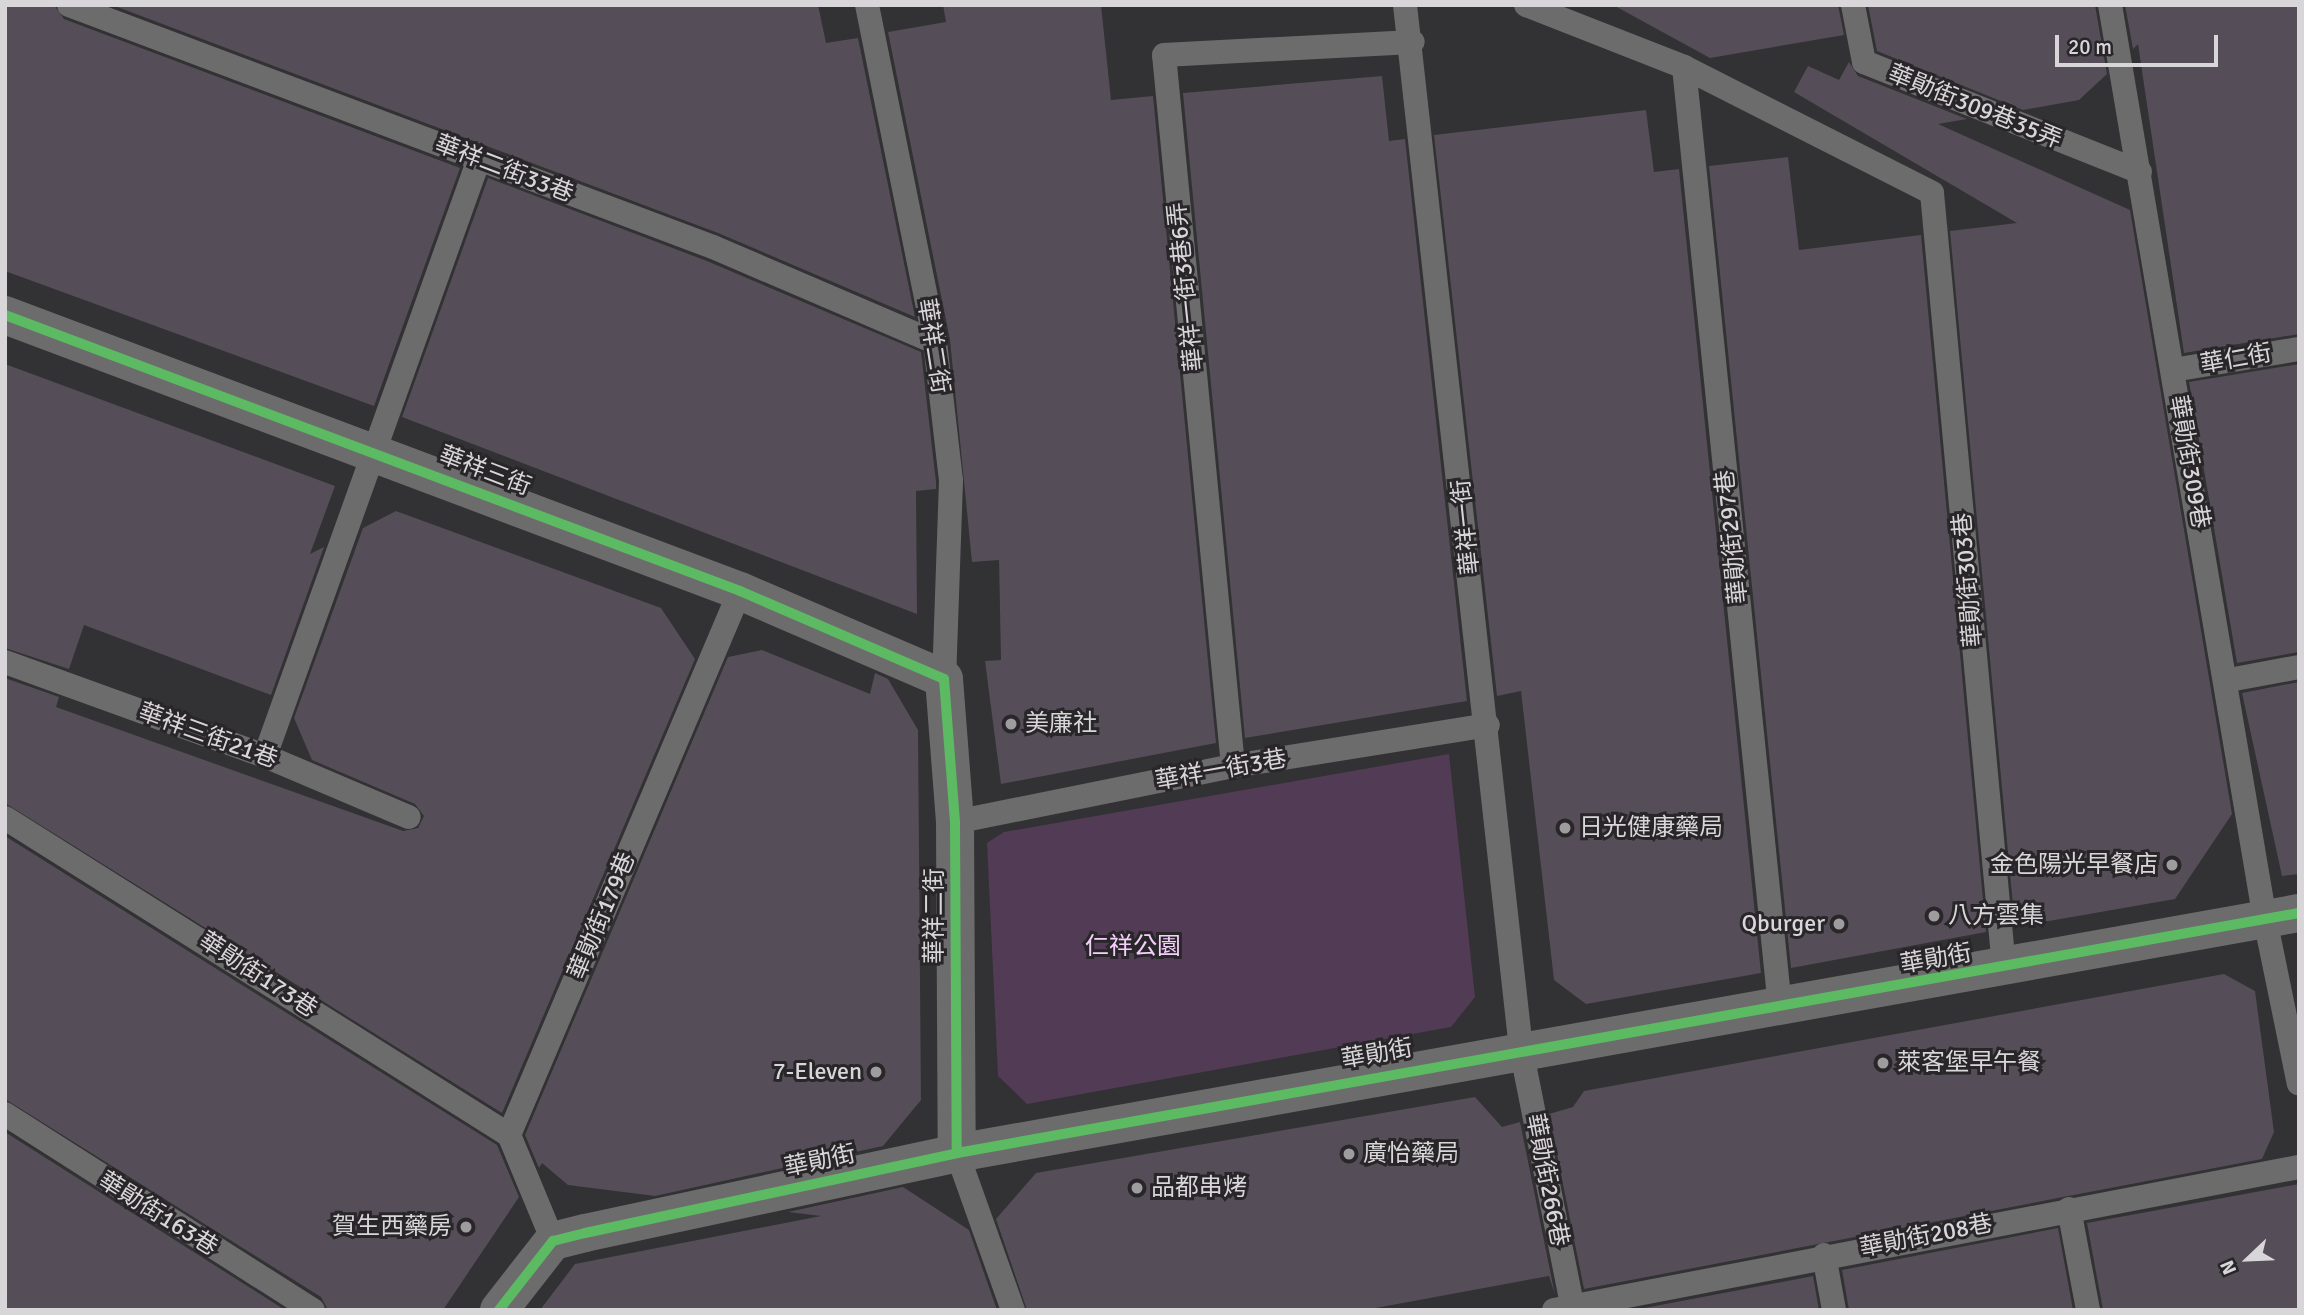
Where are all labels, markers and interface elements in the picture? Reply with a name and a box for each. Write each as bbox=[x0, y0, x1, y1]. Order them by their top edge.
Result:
scale bar bbox=[2059, 21, 2222, 65]
text: 20 m bbox=[2068, 34, 2112, 60]
street label: 華勛街309巷35弄 bbox=[1884, 59, 2066, 155]
street label: 華祥二街33巷 bbox=[431, 129, 577, 209]
street label: 華祥一街3巷6弄 bbox=[1163, 201, 1209, 373]
street label: 華祥二街 bbox=[911, 296, 955, 396]
street label: 華仁街 bbox=[2198, 339, 2274, 379]
street label: 華勛街309巷 bbox=[2163, 393, 2215, 531]
street label: 華祥三街 bbox=[435, 440, 535, 502]
street label: 華勛街297巷 bbox=[1711, 468, 1753, 606]
street label: 華祥一街 bbox=[1447, 478, 1485, 576]
street label: 華勛街303巷 bbox=[1948, 512, 1988, 648]
street label: 華祥三街21巷 bbox=[135, 698, 281, 774]
place label: 美廉社 bbox=[1025, 710, 1097, 738]
marker: 美廉社 bbox=[1003, 716, 1019, 732]
street label: 華祥一街3巷 bbox=[1153, 744, 1289, 796]
place label: 日光健康藥局 bbox=[1579, 814, 1723, 842]
marker: 日光健康藥局 bbox=[1557, 820, 1573, 836]
street label: 華勛街179巷 bbox=[562, 848, 642, 984]
place label: 金色陽光早餐店 bbox=[1990, 851, 2158, 879]
marker: 金色陽光早餐店 bbox=[2164, 857, 2180, 873]
street label: 華祥二街 bbox=[921, 868, 949, 964]
place label: 八方雲集 bbox=[1948, 902, 2044, 930]
marker: 八方雲集 bbox=[1926, 908, 1942, 924]
place label: Qburger bbox=[1741, 910, 1825, 938]
marker: Qburger bbox=[1831, 916, 1847, 932]
street label: 華勛街173巷 bbox=[194, 926, 322, 1024]
park label: 仁祥公園 bbox=[1085, 933, 1181, 961]
street label: 華勛街 bbox=[1898, 939, 1974, 979]
street label: 華勛街 bbox=[1339, 1034, 1415, 1074]
place label: 萊客堡早午餐 bbox=[1897, 1049, 2041, 1077]
marker: 萊客堡早午餐 bbox=[1875, 1055, 1891, 1071]
place label: 7-Eleven bbox=[773, 1058, 862, 1086]
marker: 7-Eleven bbox=[868, 1064, 884, 1080]
street label: 華勛街266巷 bbox=[1520, 1111, 1574, 1249]
street label: 華勛街 bbox=[782, 1139, 858, 1183]
place label: 廣怡藥局 bbox=[1363, 1140, 1459, 1168]
marker: 廣怡藥局 bbox=[1341, 1146, 1357, 1162]
street label: 華勛街163巷 bbox=[93, 1166, 223, 1262]
place label: 品都串烤 bbox=[1151, 1174, 1247, 1202]
marker: 品都串烤 bbox=[1129, 1180, 1145, 1196]
street label: 華勛街208巷 bbox=[1857, 1209, 1995, 1263]
place label: 賀生西藥房 bbox=[332, 1213, 452, 1241]
marker: 賀生西藥房 bbox=[458, 1219, 474, 1235]
north arrow bbox=[2213, 1224, 2283, 1294]
text: N bbox=[2215, 1256, 2242, 1278]

